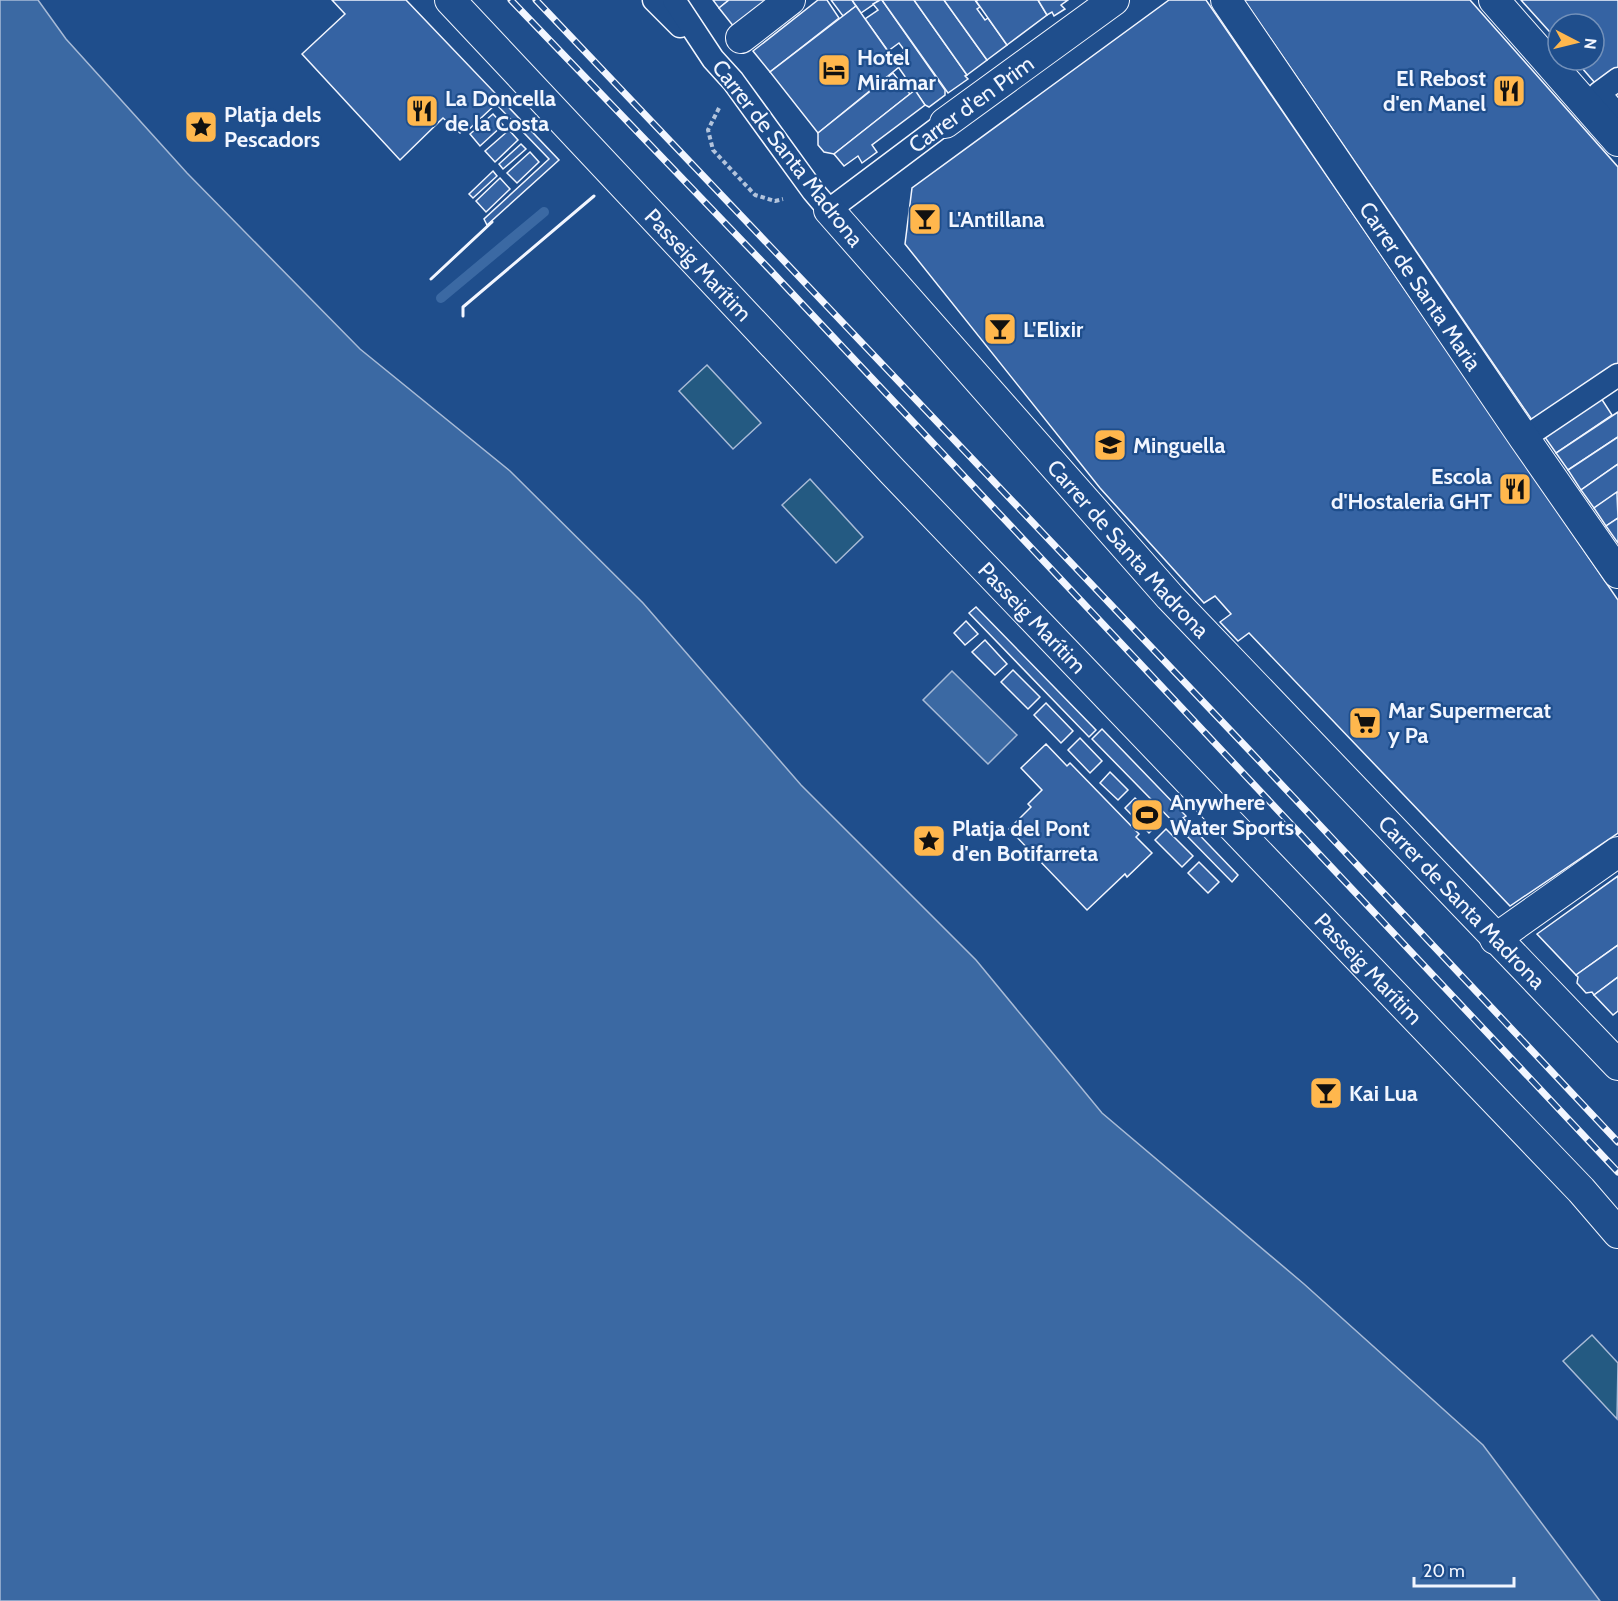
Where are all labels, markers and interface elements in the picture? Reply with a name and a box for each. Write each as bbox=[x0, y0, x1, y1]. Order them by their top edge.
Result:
north arrow bbox=[1546, 12, 1606, 72]
text: N bbox=[1580, 37, 1601, 51]
place label: Hotel Miramar bbox=[857, 44, 937, 96]
street label: Carrer d'en Prim bbox=[903, 50, 1039, 159]
hotel icon: Hotel Miramar bbox=[816, 52, 852, 88]
street label: Carrer de Santa Madrona bbox=[706, 54, 869, 253]
place label: El Rebost d'en Manel bbox=[1383, 65, 1486, 117]
restaurant icon: El Rebost d'en Manel bbox=[1491, 73, 1527, 109]
place label: La Doncella de la Costa bbox=[445, 85, 556, 137]
restaurant icon: La Doncella de la Costa bbox=[404, 93, 440, 129]
place label: Platja dels Pescadors bbox=[224, 101, 321, 153]
place icon: Platja dels Pescadors bbox=[183, 109, 219, 145]
street label: Carrer de Santa Maria bbox=[1353, 197, 1487, 376]
bar icon: L'Antillana bbox=[907, 201, 943, 237]
street label: Passeig Marítim bbox=[639, 203, 757, 327]
place label: L'Antillana bbox=[948, 206, 1045, 233]
bar icon: L'Elixir bbox=[982, 311, 1018, 347]
place label: L'Elixir bbox=[1023, 316, 1084, 343]
school or university icon: Minguella bbox=[1092, 427, 1128, 463]
place label: Minguella bbox=[1133, 432, 1226, 459]
street label: Carrer de Santa Madrona bbox=[1041, 454, 1215, 644]
place label: Escola d'Hostaleria GHT bbox=[1331, 463, 1492, 515]
restaurant icon: Escola d'Hostaleria GHT bbox=[1497, 471, 1533, 507]
street label: Passeig Marítim bbox=[973, 557, 1092, 679]
place label: Mar Supermercat y Pa bbox=[1388, 697, 1552, 749]
supermarket icon: Mar Supermercat y Pa bbox=[1347, 705, 1383, 741]
place label: Anywhere Water Sports bbox=[1170, 789, 1294, 841]
sports icon: Anywhere Water Sports bbox=[1129, 797, 1165, 833]
street label: Carrer de Santa Madrona bbox=[1372, 810, 1551, 995]
place label: Platja del Pont d'en Botifarreta bbox=[952, 815, 1098, 867]
place icon: Platja del Pont d'en Botifarreta bbox=[911, 823, 947, 859]
street label: Passeig Marítim bbox=[1309, 907, 1428, 1030]
bar icon: Kai Lua bbox=[1308, 1075, 1344, 1111]
place label: Kai Lua bbox=[1349, 1080, 1418, 1107]
scale bar bbox=[1414, 1550, 1514, 1588]
text: 20 m bbox=[1423, 1560, 1465, 1582]

